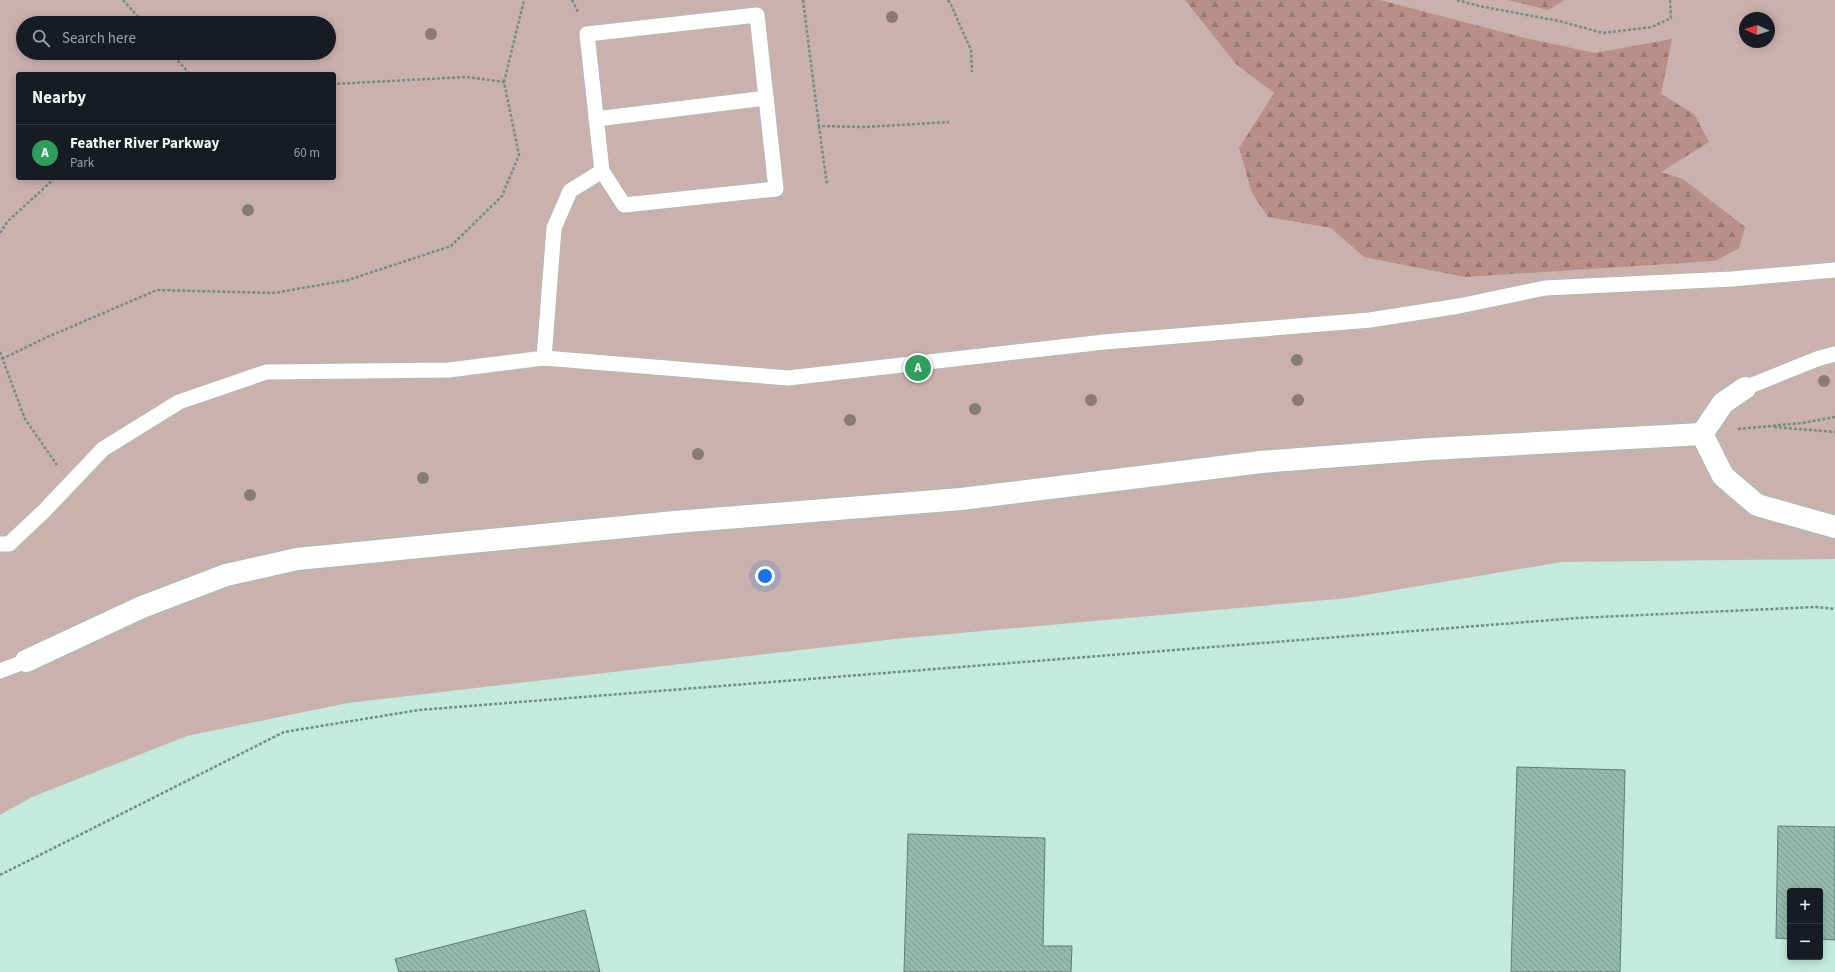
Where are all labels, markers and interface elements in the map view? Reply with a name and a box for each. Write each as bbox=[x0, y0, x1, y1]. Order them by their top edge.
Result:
north arrow bbox=[1739, 12, 1775, 48]
search box bbox=[16, 16, 336, 60]
icon: search bbox=[30, 27, 52, 49]
text: Search here bbox=[62, 28, 136, 49]
text: Nearby bbox=[32, 86, 86, 110]
text: Feather River Parkway bbox=[70, 133, 219, 154]
text: A bbox=[41, 144, 49, 162]
text: 60 m bbox=[294, 144, 320, 162]
text: Park bbox=[70, 154, 94, 172]
pin: A bbox=[905, 353, 931, 383]
your location bbox=[755, 566, 775, 586]
map controls bbox=[1787, 888, 1823, 960]
button: + bbox=[1787, 888, 1823, 924]
button: − bbox=[1787, 924, 1823, 960]

